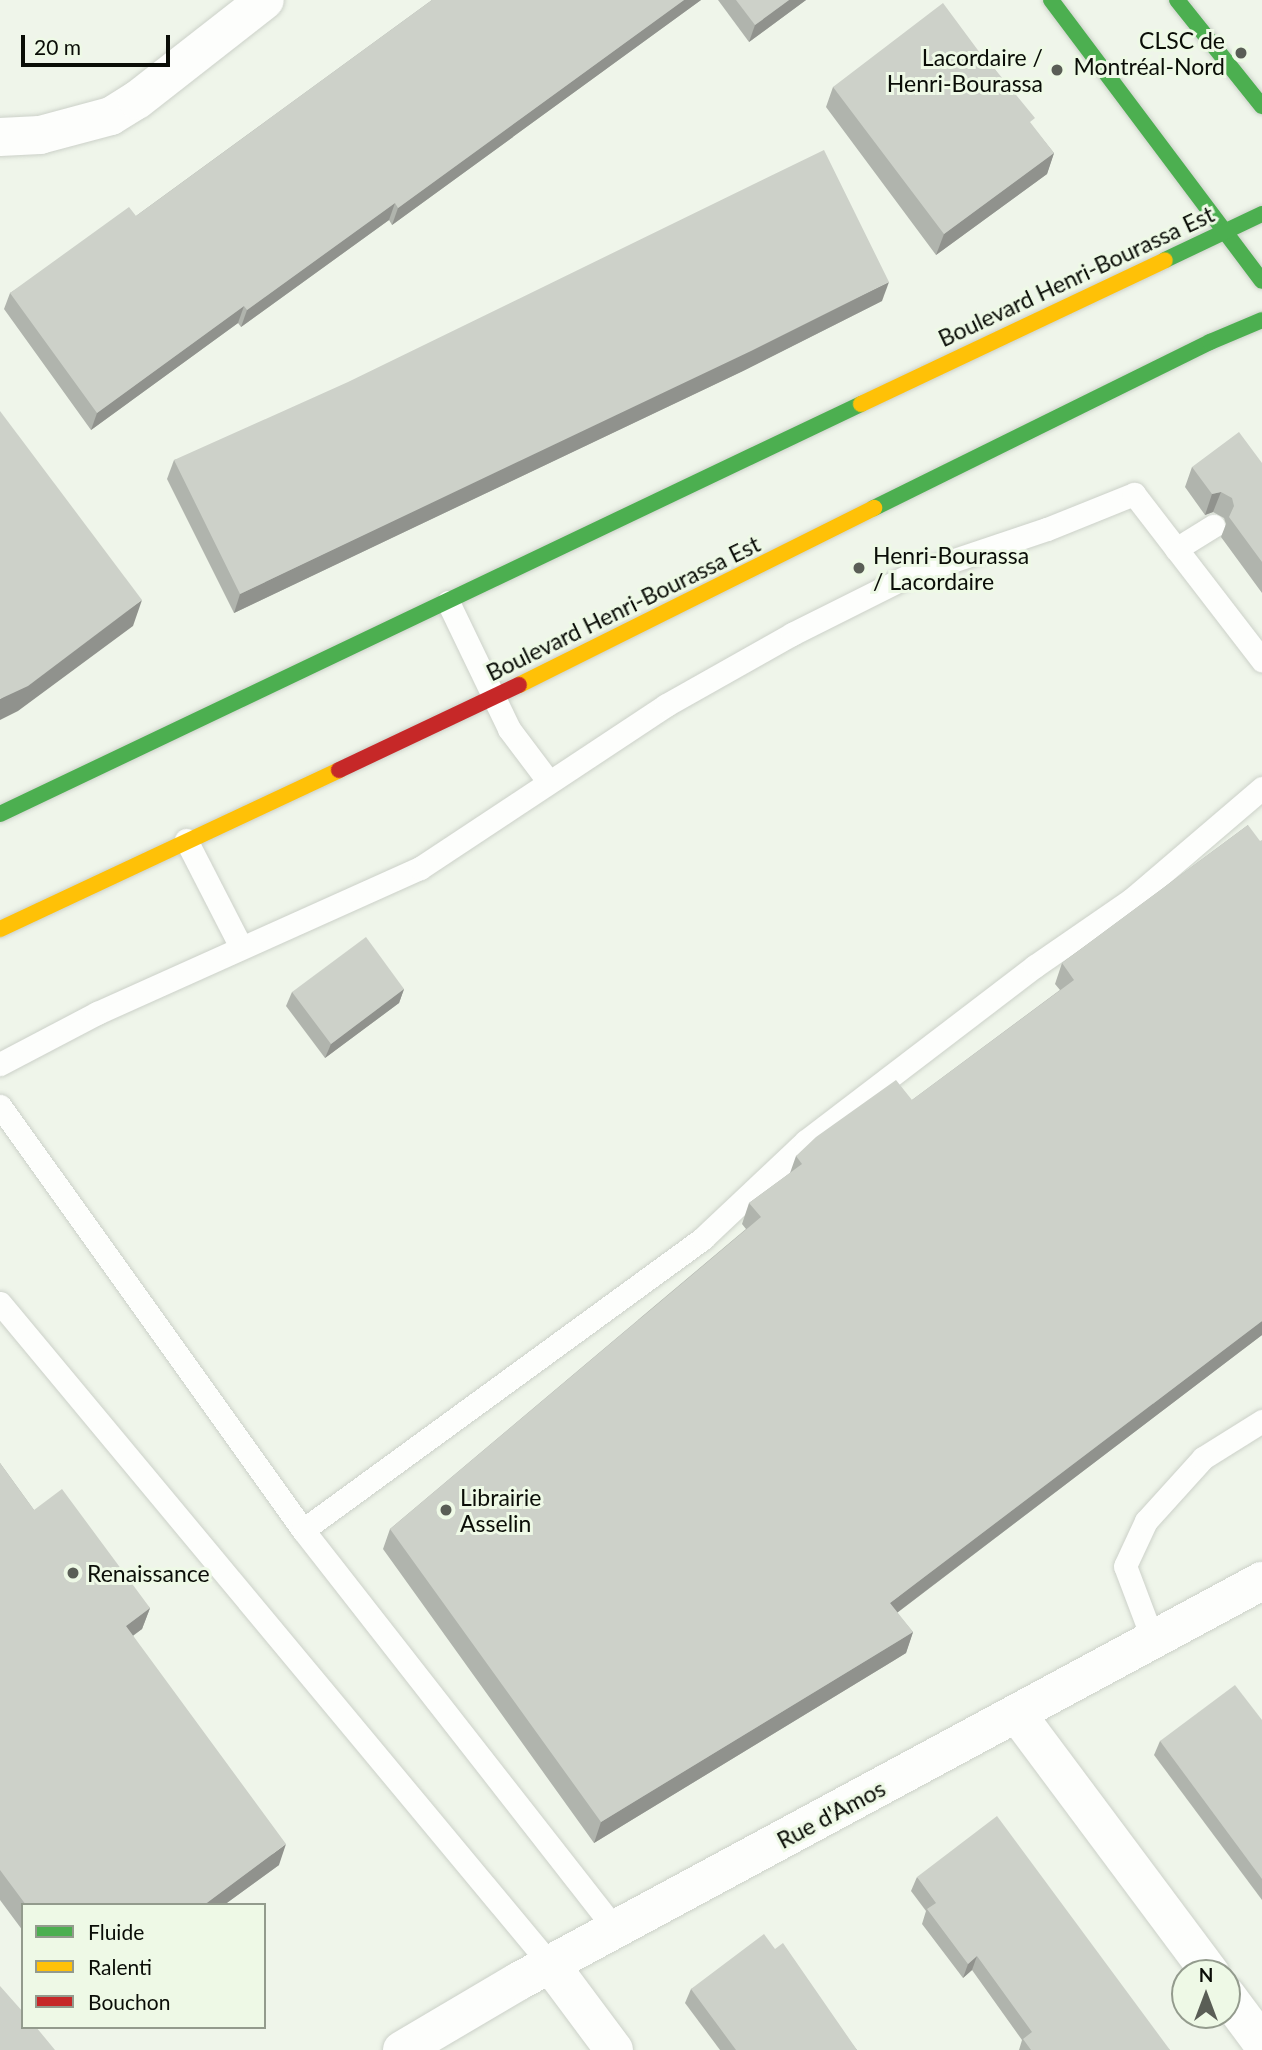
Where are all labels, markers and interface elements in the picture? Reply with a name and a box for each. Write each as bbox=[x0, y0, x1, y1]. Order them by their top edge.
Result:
scale bar bbox=[24, 21, 173, 65]
place label: CLSC de Montréal-Nord bbox=[1074, 26, 1225, 80]
text: 20 m bbox=[34, 34, 81, 59]
place label: Lacordaire / Henri-Bourassa bbox=[887, 43, 1043, 97]
marker: CLSC de Montréal-Nord bbox=[1231, 43, 1251, 63]
marker: Lacordaire / Henri-Bourassa bbox=[1049, 62, 1065, 78]
street label: Boulevard Henri-Bourassa Est bbox=[934, 200, 1218, 352]
street label: Boulevard Henri-Bourassa Est bbox=[482, 530, 764, 686]
place label: Henri-Bourassa / Lacordaire bbox=[873, 541, 1029, 595]
marker: Henri-Bourassa / Lacordaire bbox=[851, 560, 867, 576]
place label: Librairie Asselin bbox=[460, 1483, 541, 1537]
marker: Librairie Asselin bbox=[438, 1502, 454, 1518]
place label: Renaissance bbox=[87, 1559, 210, 1587]
marker: Renaissance bbox=[65, 1565, 81, 1581]
street label: Rue d'Amos bbox=[772, 1774, 890, 1854]
legend bbox=[21, 1903, 266, 2029]
text: Fluide bbox=[88, 1919, 144, 1944]
text: Ralenti bbox=[88, 1954, 152, 1979]
north arrow bbox=[1171, 1959, 1241, 2029]
text: N bbox=[1199, 1963, 1213, 1986]
text: Bouchon bbox=[88, 1989, 170, 2014]

